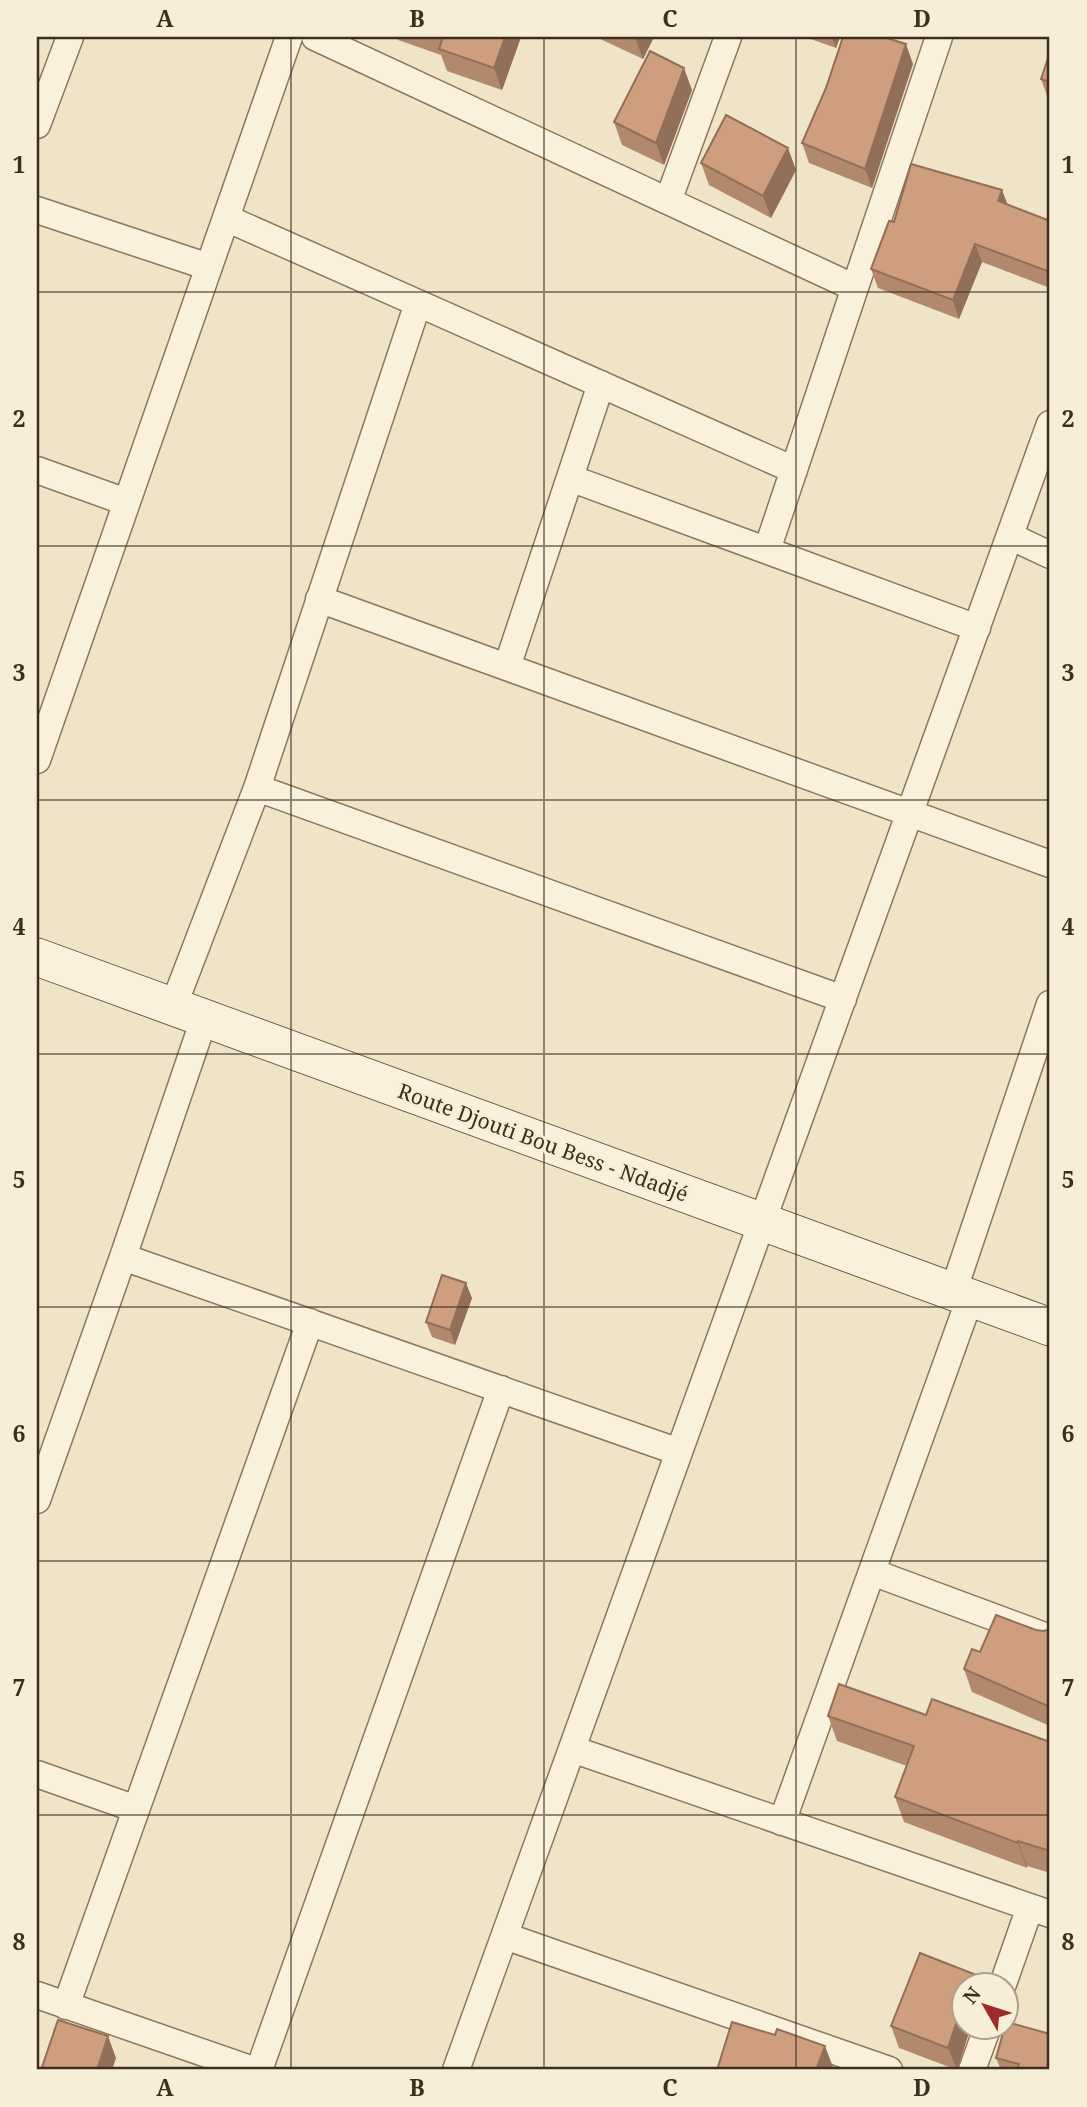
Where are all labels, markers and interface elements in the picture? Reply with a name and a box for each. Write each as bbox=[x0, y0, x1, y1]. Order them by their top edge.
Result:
text: A bbox=[156, 2, 174, 34]
text: B bbox=[409, 2, 425, 34]
text: C bbox=[662, 2, 678, 34]
text: D bbox=[913, 2, 931, 34]
text: 1 bbox=[13, 148, 26, 180]
text: 1 bbox=[1062, 148, 1075, 180]
text: 2 bbox=[13, 402, 26, 434]
text: 2 bbox=[1062, 402, 1075, 434]
text: 3 bbox=[13, 656, 26, 688]
text: 3 bbox=[1062, 656, 1075, 688]
text: 4 bbox=[13, 910, 26, 942]
text: 4 bbox=[1062, 910, 1075, 942]
street label: Route Djouti Bou Bess - Ndadjé bbox=[394, 1076, 692, 1208]
text: 5 bbox=[13, 1163, 26, 1195]
text: 5 bbox=[1062, 1163, 1075, 1195]
text: 6 bbox=[13, 1417, 26, 1449]
text: 6 bbox=[1062, 1417, 1075, 1449]
text: 7 bbox=[13, 1671, 26, 1703]
text: 7 bbox=[1062, 1671, 1075, 1703]
text: 8 bbox=[13, 1925, 26, 1957]
text: 8 bbox=[1062, 1925, 1075, 1957]
north arrow bbox=[950, 1970, 1020, 2040]
text: N bbox=[957, 1981, 987, 2009]
text: A bbox=[156, 2071, 174, 2103]
text: B bbox=[409, 2071, 425, 2103]
text: C bbox=[662, 2071, 678, 2103]
text: D bbox=[913, 2071, 931, 2103]

